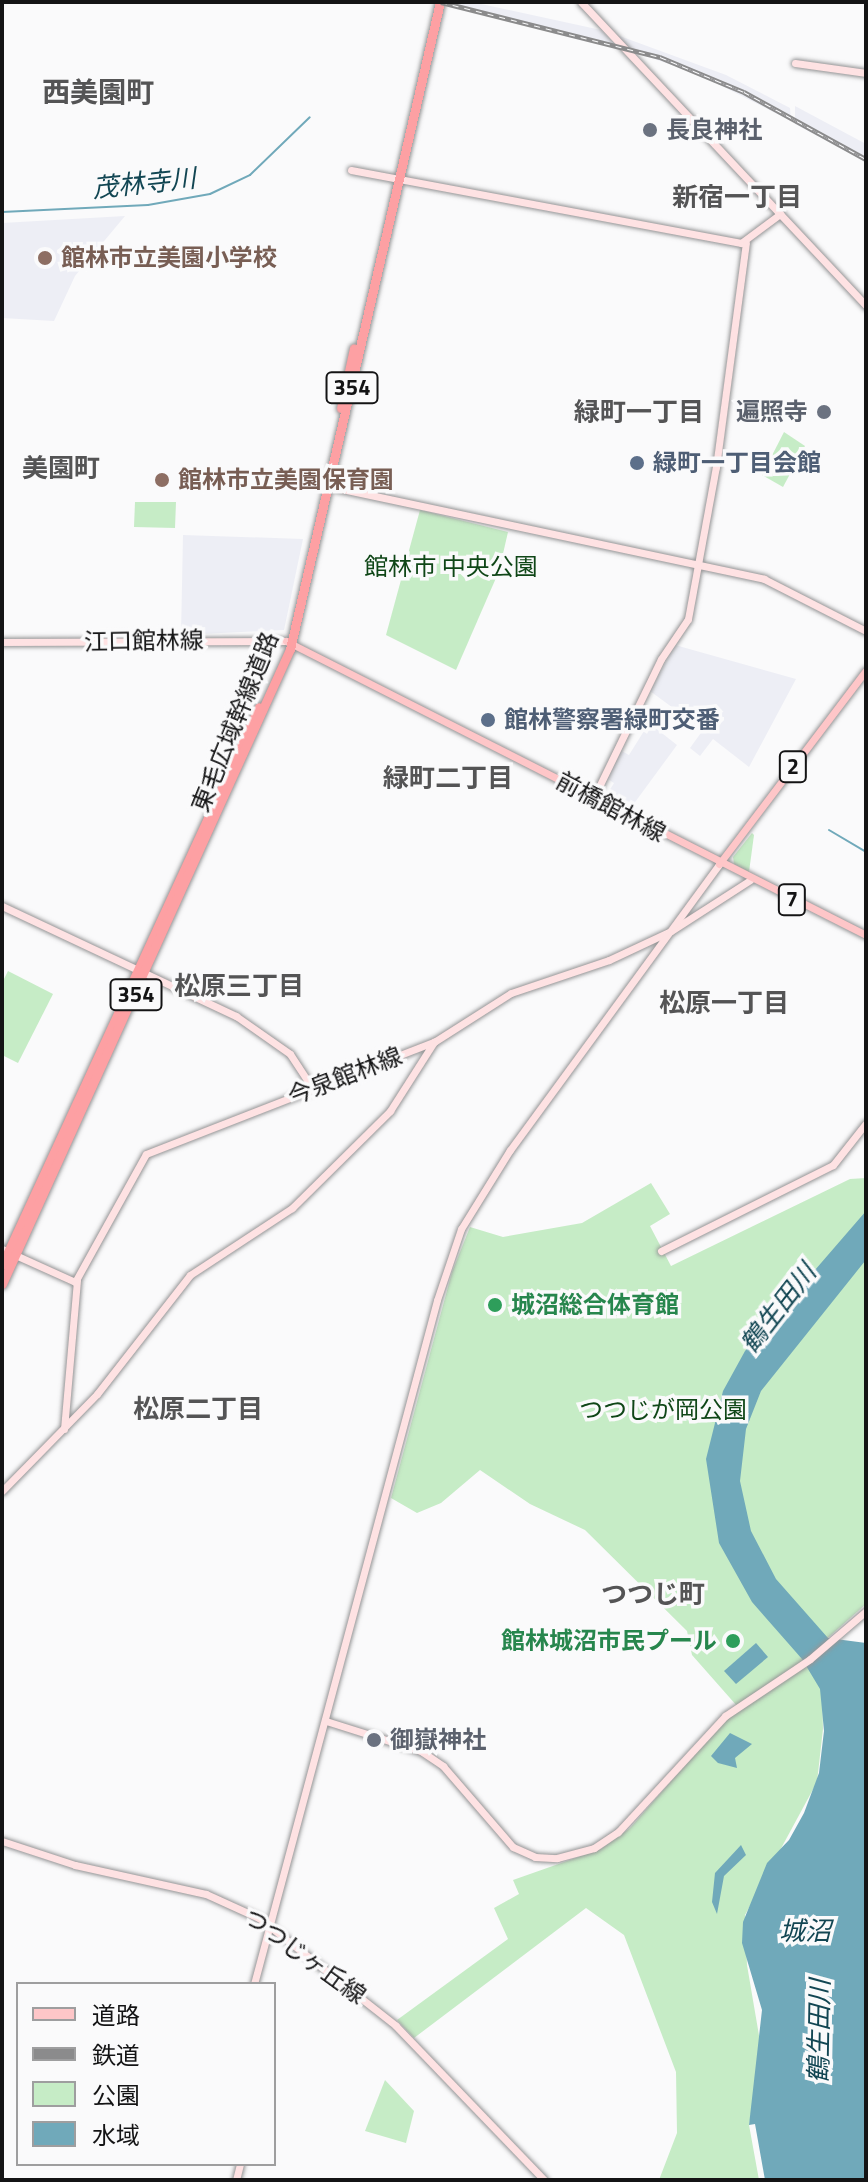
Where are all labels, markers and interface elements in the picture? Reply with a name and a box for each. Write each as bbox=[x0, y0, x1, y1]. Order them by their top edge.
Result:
district label: 西美園町 bbox=[42, 75, 154, 109]
place label: 長良神社 bbox=[666, 116, 762, 144]
marker: 長良神社 bbox=[641, 121, 659, 139]
water label: 茂林寺川 bbox=[91, 162, 197, 204]
district label: 新宿一丁目 bbox=[672, 181, 802, 213]
place label: 館林市立美園小学校 bbox=[61, 244, 277, 272]
marker: 館林市立美園小学校 bbox=[36, 249, 54, 267]
road number: 354 bbox=[324, 370, 380, 406]
district label: 緑町一丁目 bbox=[574, 396, 704, 428]
place label: 遍照寺 bbox=[736, 398, 808, 426]
marker: 遍照寺 bbox=[815, 403, 833, 421]
place label: 緑町一丁目会館 bbox=[653, 449, 821, 477]
district label: 美園町 bbox=[22, 452, 100, 484]
marker: 緑町一丁目会館 bbox=[628, 454, 646, 472]
place label: 館林市立美園保育園 bbox=[178, 466, 394, 494]
marker: 館林市立美園保育園 bbox=[153, 471, 171, 489]
park label: 館林市 中央公園 bbox=[364, 553, 538, 581]
street label: 江口館林線 bbox=[84, 626, 204, 656]
street label: 東毛広域幹線道路 bbox=[186, 628, 284, 816]
place label: 館林警察署緑町交番 bbox=[504, 706, 720, 734]
marker: 館林警察署緑町交番 bbox=[479, 711, 497, 729]
road number: 2 bbox=[777, 749, 809, 785]
district label: 緑町二丁目 bbox=[383, 762, 513, 794]
street label: 前橋館林線 bbox=[551, 766, 671, 848]
road number: 7 bbox=[776, 882, 808, 918]
district label: 松原三丁目 bbox=[174, 970, 304, 1002]
road number: 354 bbox=[108, 977, 164, 1013]
district label: 松原一丁目 bbox=[659, 987, 789, 1019]
street label: 今泉館林線 bbox=[284, 1041, 406, 1111]
water label: 鶴生田川 bbox=[734, 1257, 822, 1359]
place label: 城沼総合体育館 bbox=[511, 1291, 679, 1319]
marker: 城沼総合体育館 bbox=[486, 1296, 504, 1314]
district label: 松原二丁目 bbox=[133, 1393, 263, 1425]
park label: つつじが岡公園 bbox=[579, 1396, 747, 1424]
district label: つつじ町 bbox=[601, 1578, 705, 1610]
place label: 館林城沼市民プール bbox=[501, 1627, 717, 1655]
marker: 館林城沼市民プール bbox=[724, 1632, 742, 1650]
place label: 御嶽神社 bbox=[390, 1726, 486, 1754]
marker: 御嶽神社 bbox=[365, 1731, 383, 1749]
street label: つつじヶ丘線 bbox=[238, 1902, 372, 2010]
water label: 城沼 bbox=[779, 1915, 831, 1947]
water label: 鶴生田川 bbox=[802, 1979, 836, 2083]
legend bbox=[16, 1982, 276, 2166]
text: 道路 bbox=[92, 1997, 140, 2033]
text: 鉄道 bbox=[92, 2037, 140, 2073]
text: 公園 bbox=[92, 2077, 140, 2113]
text: 水域 bbox=[92, 2117, 140, 2153]

